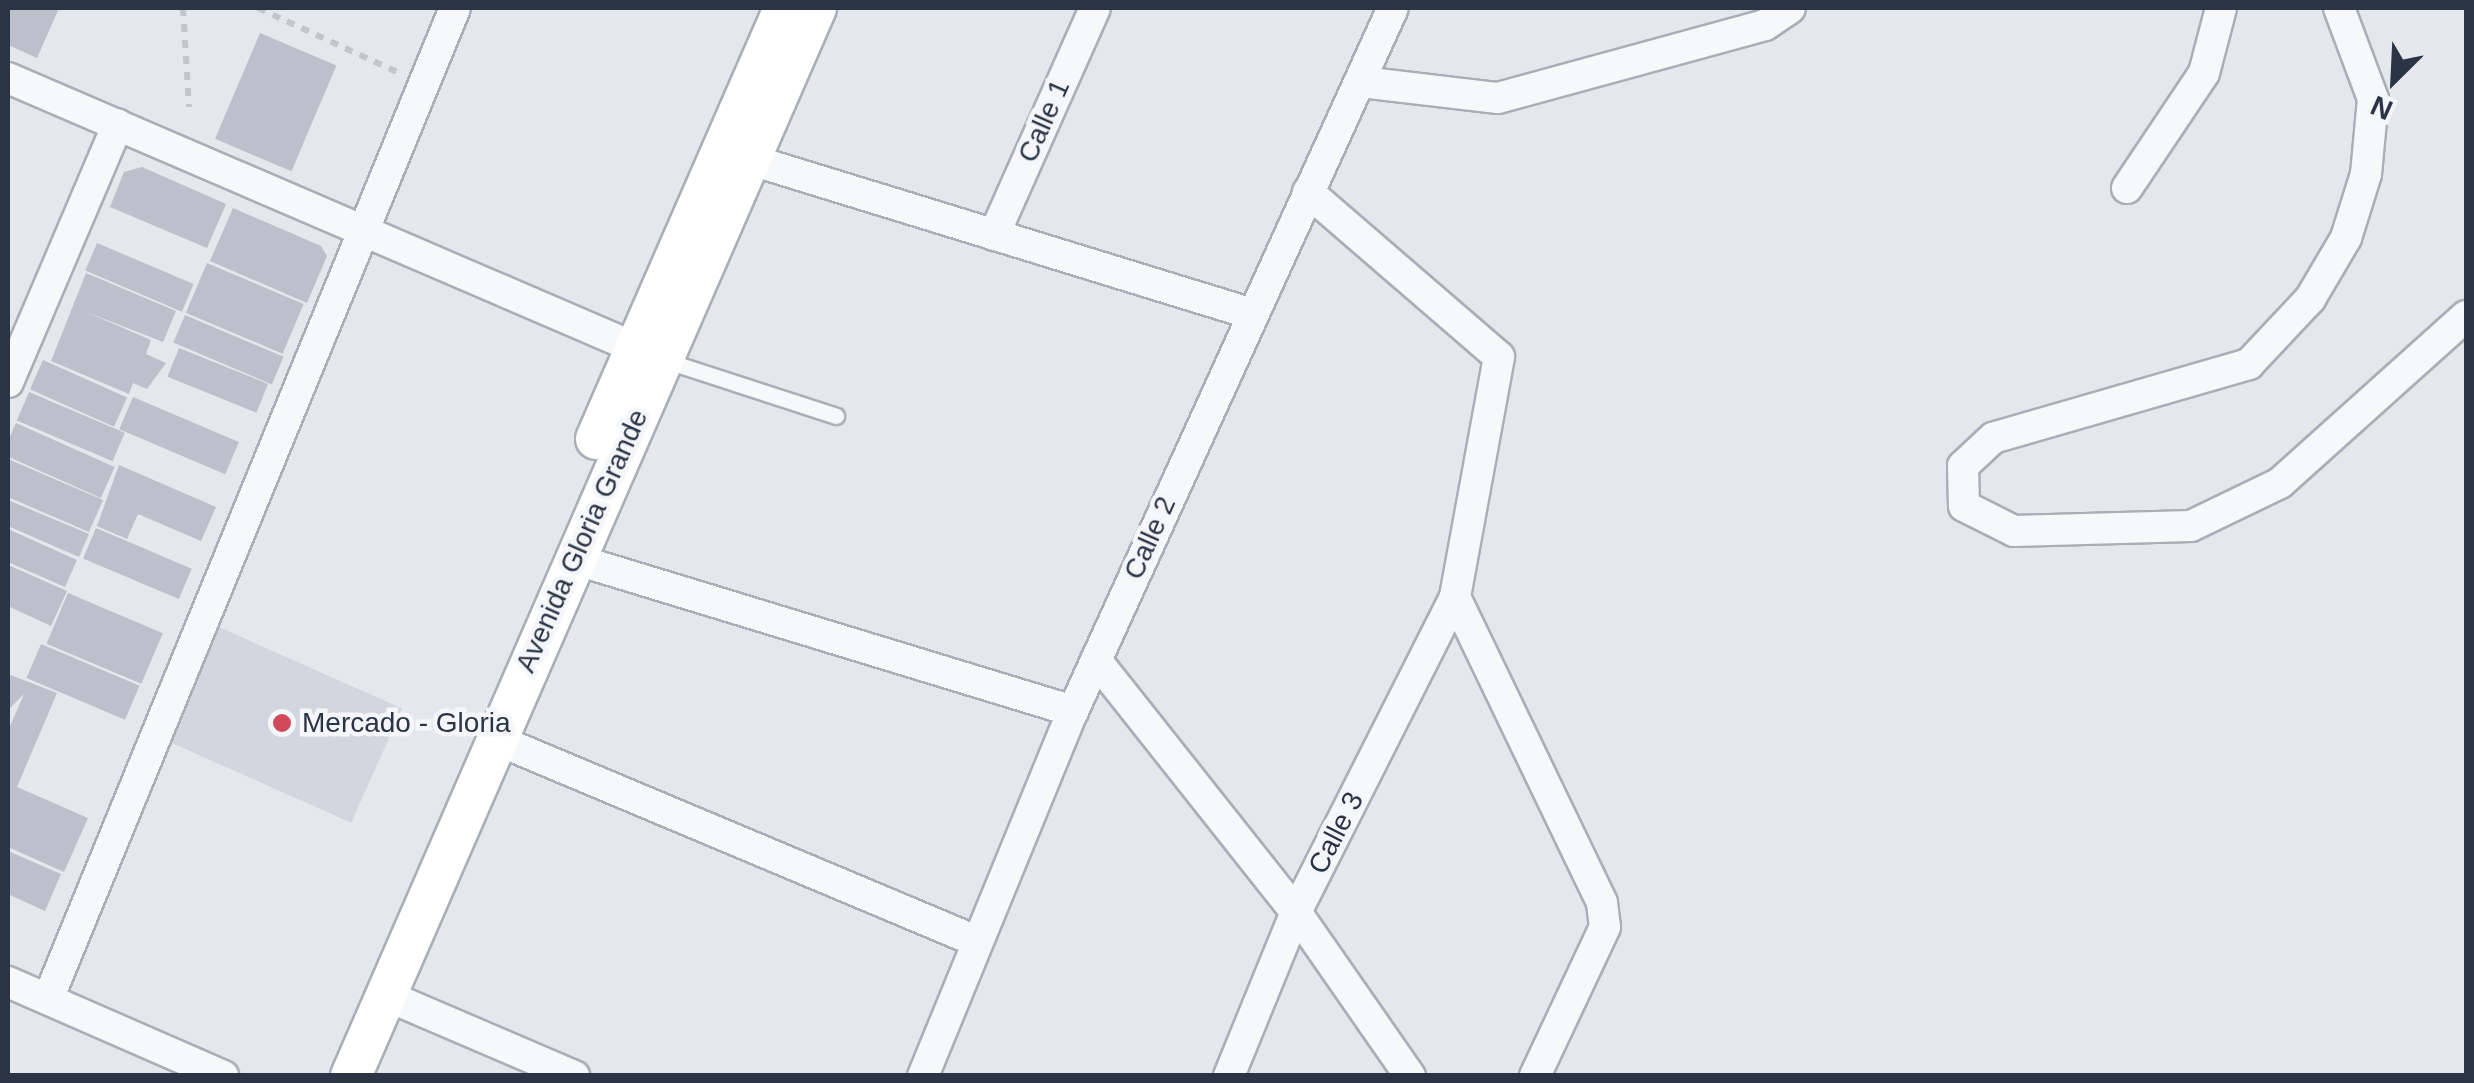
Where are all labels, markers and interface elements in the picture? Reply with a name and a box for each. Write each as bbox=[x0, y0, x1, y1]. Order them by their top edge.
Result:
north arrow bbox=[2344, 30, 2444, 130]
street label: Calle 1 bbox=[1011, 74, 1077, 168]
text: N bbox=[2366, 90, 2397, 126]
street label: Avenida Gloria Grande bbox=[509, 404, 655, 678]
street label: Calle 2 bbox=[1117, 491, 1183, 585]
place label: Mercado - Gloria bbox=[302, 706, 511, 740]
marker: Mercado - Gloria bbox=[271, 712, 293, 734]
street label: Calle 3 bbox=[1301, 787, 1371, 879]

